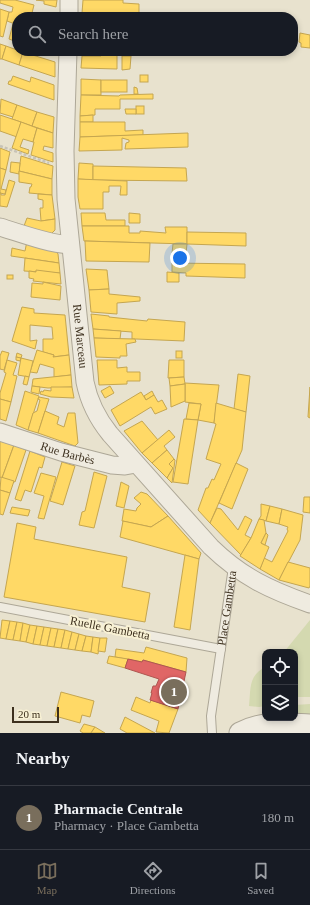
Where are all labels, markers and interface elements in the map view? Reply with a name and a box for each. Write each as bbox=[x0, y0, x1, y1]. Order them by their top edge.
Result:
search box bbox=[12, 12, 298, 56]
icon: search bbox=[26, 23, 48, 45]
text: Search here bbox=[58, 26, 128, 42]
your location bbox=[170, 248, 190, 268]
street label: Rue Marceau bbox=[70, 303, 91, 369]
street label: Rue Barbès bbox=[39, 439, 97, 467]
street label: Place Gambetta bbox=[214, 569, 239, 647]
street label: Ruelle Gambetta bbox=[69, 613, 152, 643]
map controls bbox=[262, 649, 298, 721]
button: locate bbox=[262, 649, 298, 685]
pin: 1 bbox=[161, 677, 187, 707]
button: layers bbox=[262, 685, 298, 721]
scale bar bbox=[12, 705, 59, 724]
text: 20 m bbox=[18, 708, 40, 720]
text: Nearby bbox=[16, 749, 70, 768]
text: Pharmacie Centrale bbox=[54, 801, 183, 817]
text: 1 bbox=[26, 810, 32, 825]
text: 180 m bbox=[261, 810, 294, 825]
text: Pharmacy · Place Gambetta bbox=[54, 818, 199, 833]
tab: Map bbox=[36, 860, 58, 896]
tab: Directions bbox=[130, 860, 175, 896]
tab: Saved bbox=[247, 860, 274, 896]

